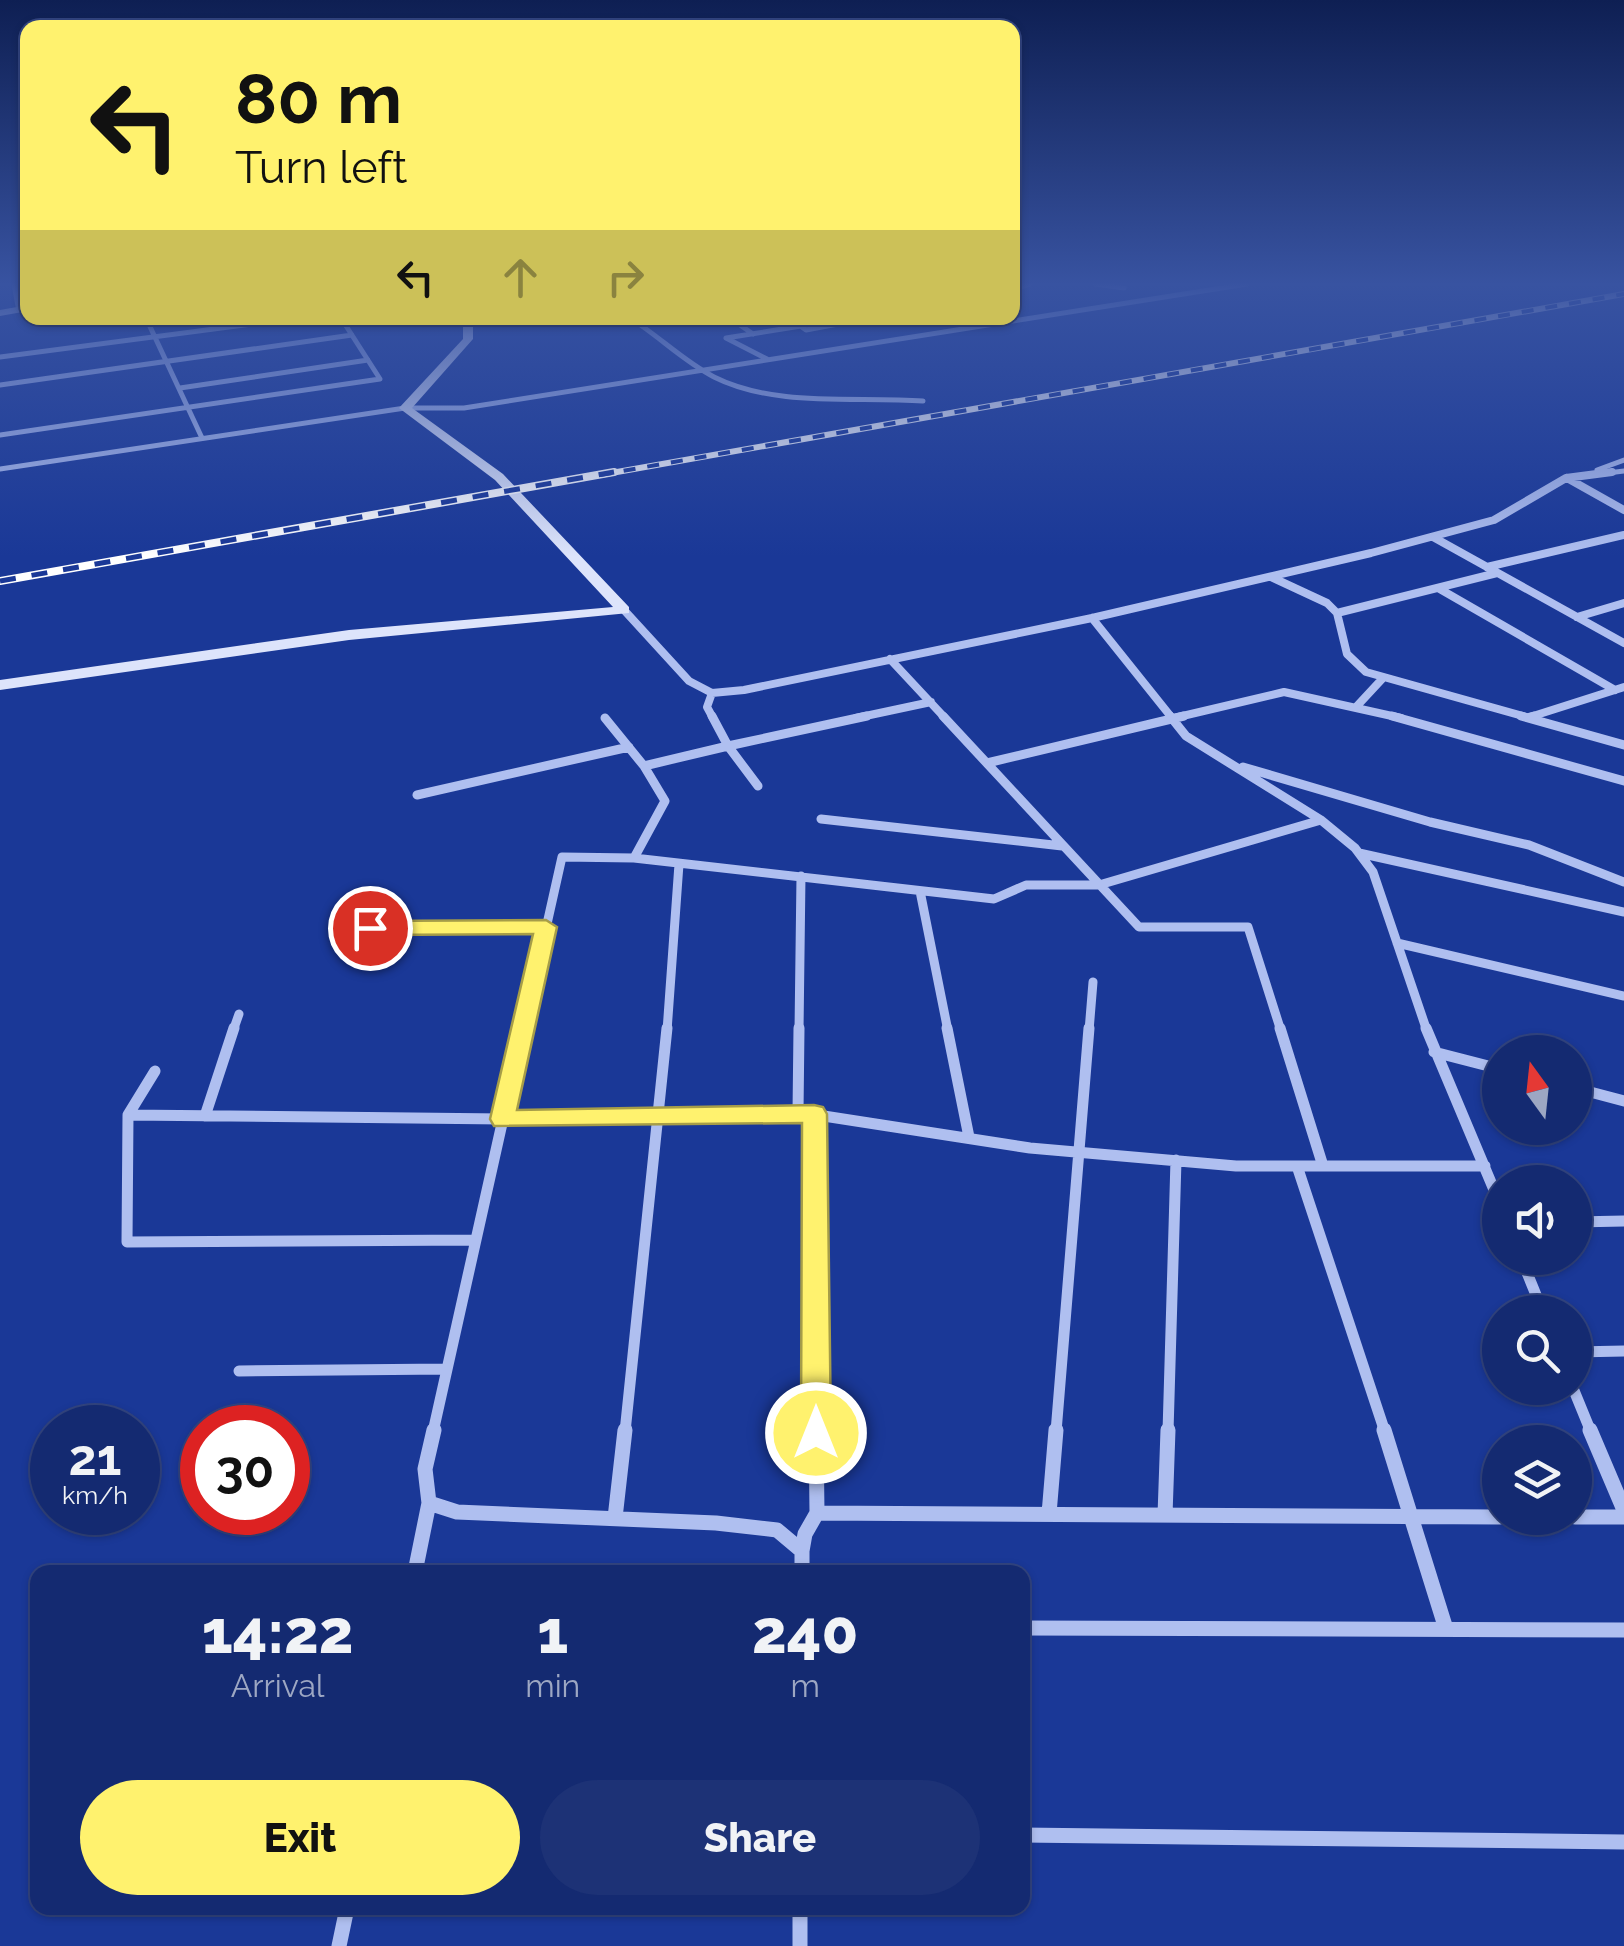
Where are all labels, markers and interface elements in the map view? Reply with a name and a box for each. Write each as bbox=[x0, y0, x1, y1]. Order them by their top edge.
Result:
text: 80 m bbox=[235, 57, 402, 139]
icon: left bbox=[70, 60, 200, 190]
text: Turn left bbox=[235, 141, 407, 194]
icon: left bbox=[388, 250, 443, 305]
icon: ahead bbox=[493, 250, 548, 305]
icon: right bbox=[598, 250, 653, 305]
pin bbox=[328, 886, 413, 971]
icon: arrive bbox=[343, 901, 398, 956]
north arrow bbox=[1482, 1035, 1592, 1145]
map controls bbox=[1482, 1035, 1592, 1535]
button: sound bbox=[1482, 1165, 1592, 1275]
button: search bbox=[1482, 1295, 1592, 1405]
position arrow bbox=[764, 1381, 868, 1485]
speed limit sign: 30 bbox=[180, 1405, 310, 1535]
button: layers bbox=[1482, 1425, 1592, 1535]
text: 21 bbox=[69, 1428, 121, 1487]
text: km/h bbox=[62, 1480, 128, 1510]
text: 14:22 bbox=[202, 1597, 354, 1667]
text: 1 bbox=[537, 1597, 568, 1667]
text: 240 bbox=[752, 1597, 858, 1667]
text: Arrival bbox=[231, 1667, 325, 1704]
text: min bbox=[525, 1667, 580, 1704]
text: m bbox=[790, 1667, 820, 1704]
button: Exit bbox=[80, 1780, 520, 1895]
button: Share bbox=[540, 1780, 980, 1895]

